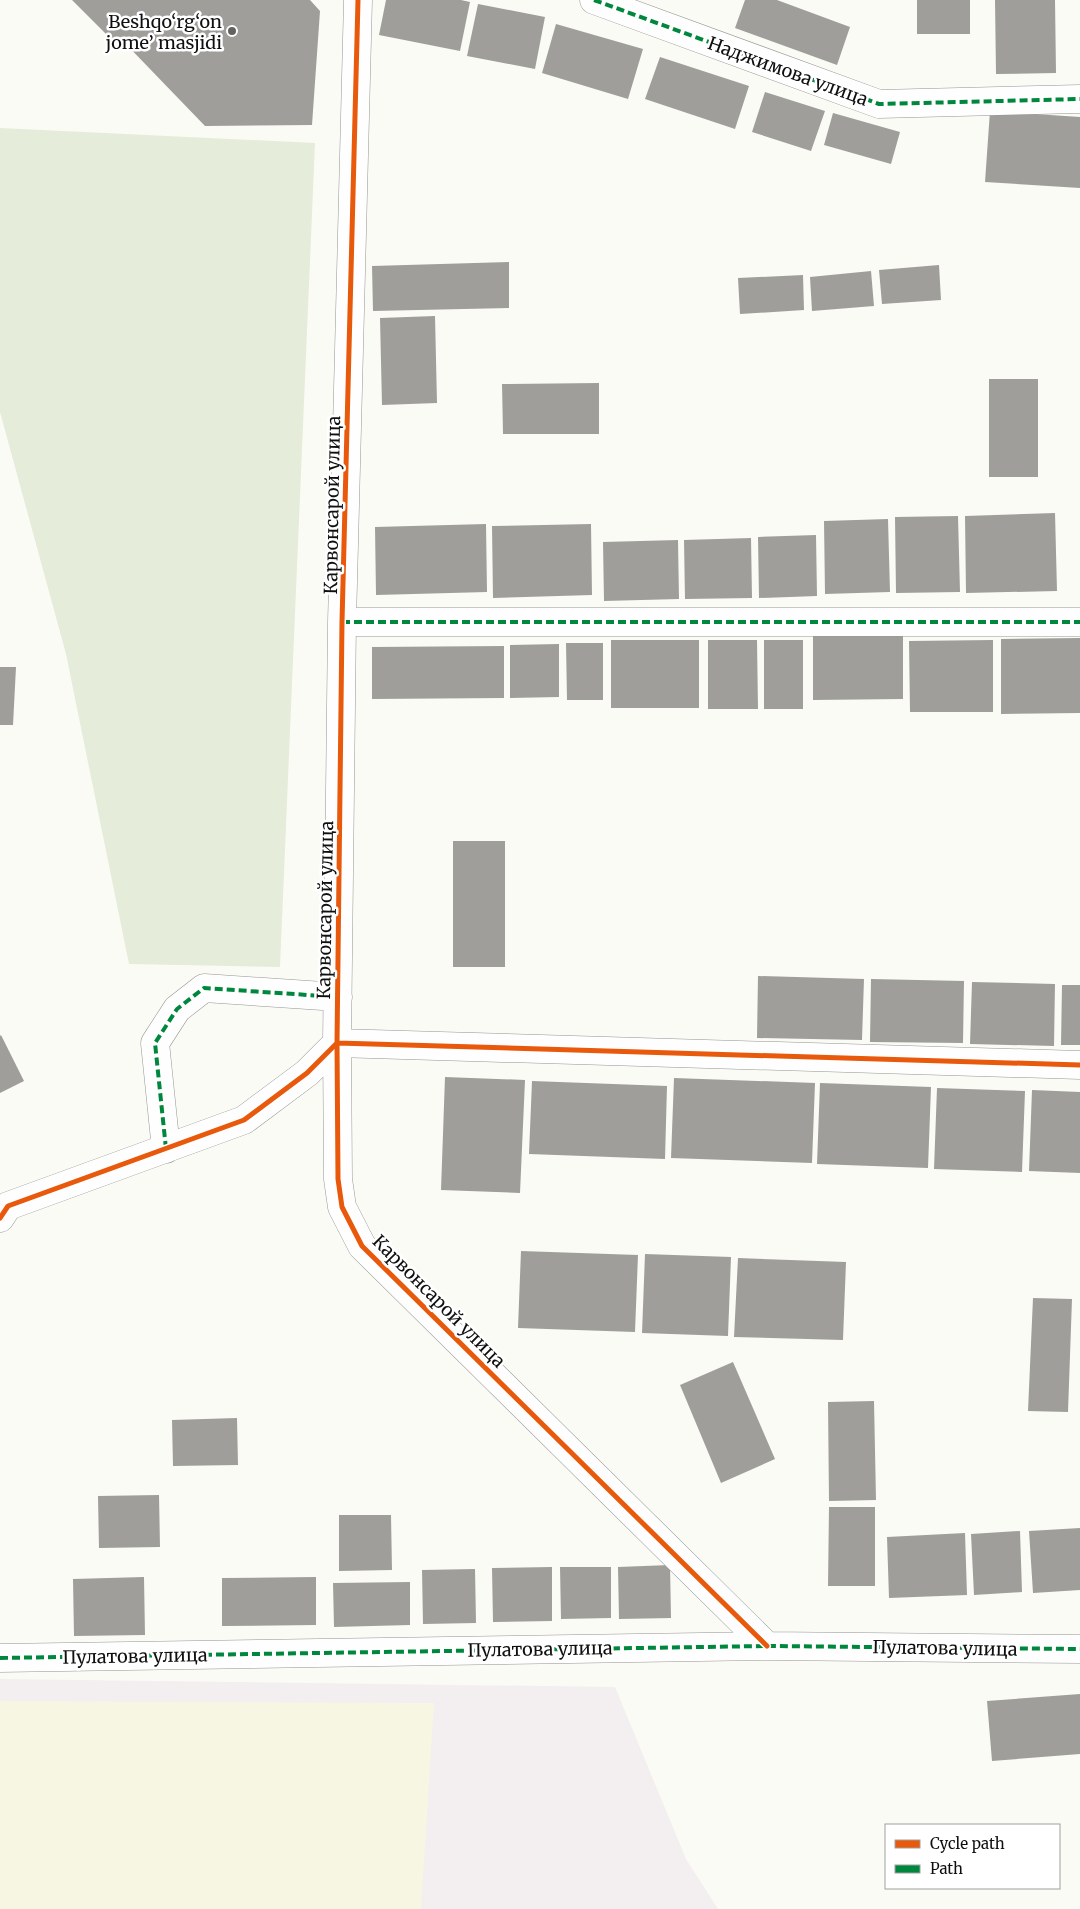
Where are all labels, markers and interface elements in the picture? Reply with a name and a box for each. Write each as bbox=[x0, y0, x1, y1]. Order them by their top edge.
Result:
place label: Beshqo‘rg‘on jome’ masjidi bbox=[105, 10, 222, 54]
marker: Beshqo‘rg‘on jome’ masjidi bbox=[226, 25, 238, 37]
street label: Наджимова улица bbox=[705, 31, 872, 111]
street label: Карвонсарой улица bbox=[319, 415, 345, 595]
street label: Карвонсарой улица bbox=[312, 820, 338, 1000]
street label: Карвонсарой улица bbox=[368, 1230, 511, 1373]
street label: Пулатова улица bbox=[872, 1635, 1018, 1661]
street label: Пулатова улица bbox=[467, 1636, 613, 1662]
street label: Пулатова улица bbox=[62, 1643, 208, 1669]
legend bbox=[885, 1824, 1060, 1889]
text: Cycle path bbox=[930, 1834, 1005, 1853]
text: Path bbox=[930, 1859, 963, 1878]

